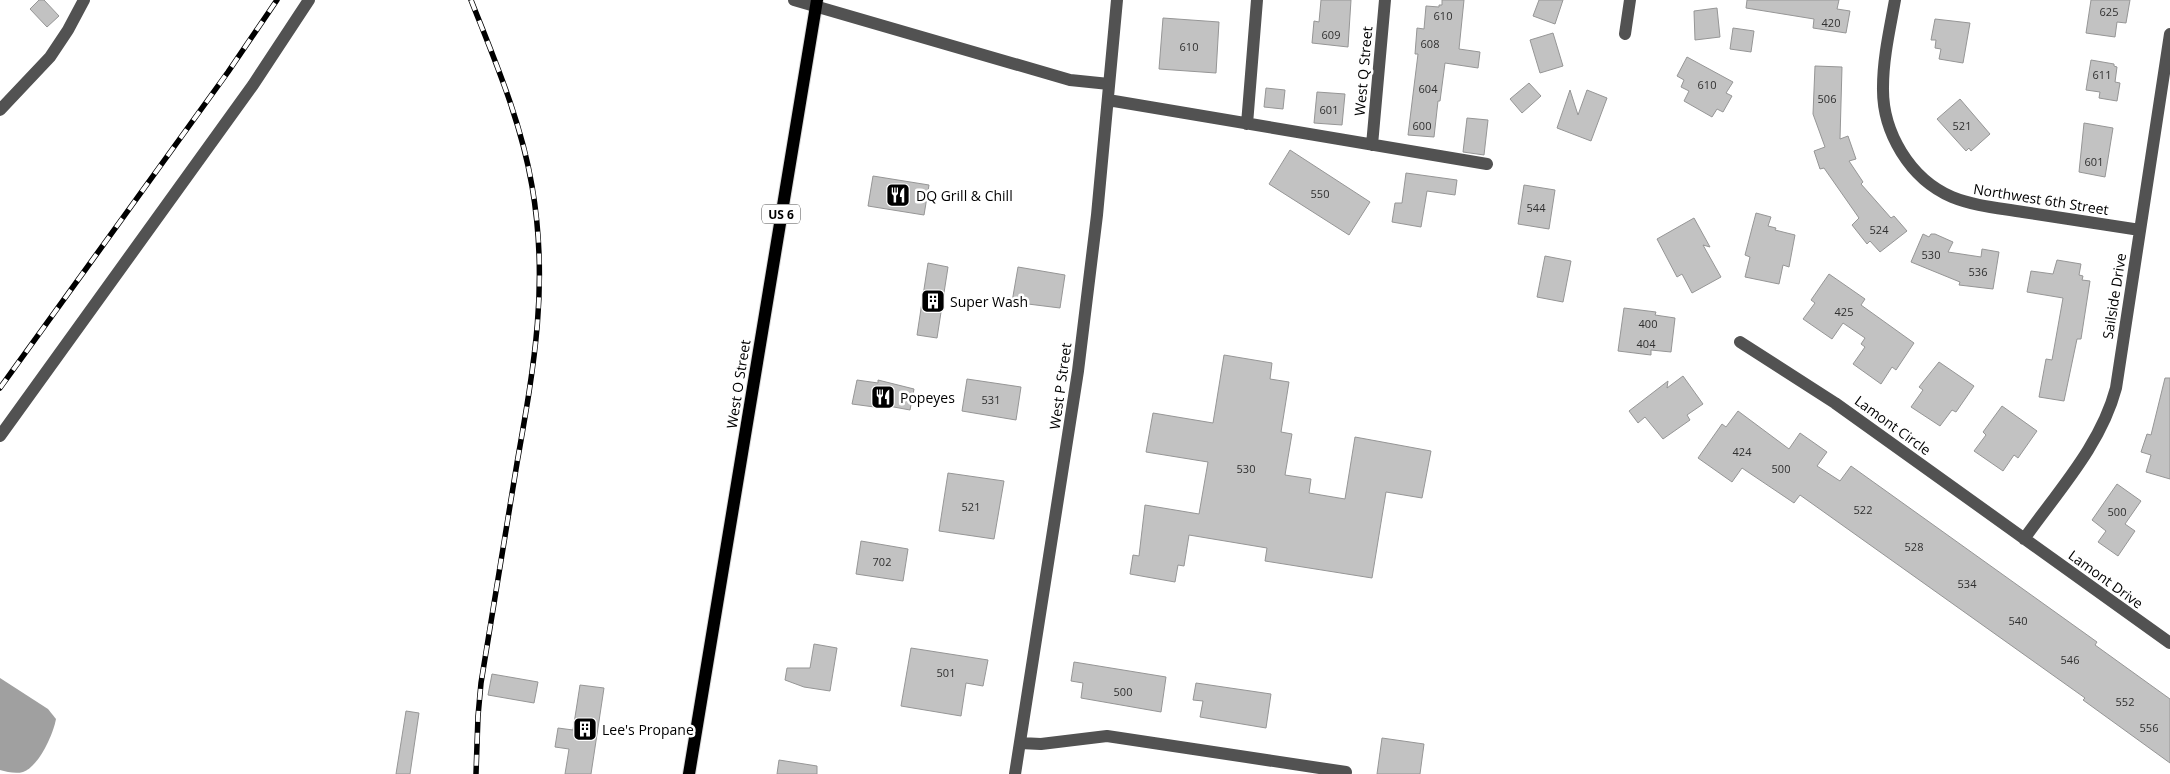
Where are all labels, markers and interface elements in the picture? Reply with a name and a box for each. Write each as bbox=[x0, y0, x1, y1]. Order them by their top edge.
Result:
house number: 625 bbox=[2100, 4, 2118, 19]
house number: 610 bbox=[1434, 8, 1452, 23]
house number: 420 bbox=[1822, 15, 1840, 30]
street label: West Q Street bbox=[1350, 25, 1376, 117]
house number: 609 bbox=[1322, 27, 1340, 42]
house number: 608 bbox=[1421, 36, 1439, 51]
house number: 610 bbox=[1180, 39, 1198, 54]
house number: 611 bbox=[2093, 67, 2111, 82]
house number: 610 bbox=[1698, 77, 1716, 92]
house number: 604 bbox=[1419, 81, 1438, 96]
house number: 506 bbox=[1818, 91, 1836, 106]
house number: 601 bbox=[1320, 102, 1338, 117]
house number: 600 bbox=[1413, 118, 1431, 133]
house number: 521 bbox=[1953, 118, 1971, 133]
house number: 601 bbox=[2085, 154, 2103, 169]
street label: Northwest 6th Street bbox=[1972, 179, 2110, 219]
restaurant icon: DQ Grill & Chill bbox=[885, 182, 911, 208]
place label: DQ Grill & Chill bbox=[916, 186, 1013, 205]
house number: 550 bbox=[1311, 186, 1329, 201]
house number: 544 bbox=[1527, 200, 1546, 215]
road number: US 6 bbox=[762, 204, 800, 223]
house number: 524 bbox=[1870, 222, 1889, 237]
house number: 530 bbox=[1922, 247, 1940, 262]
street label: Sailside Drive bbox=[2098, 251, 2130, 340]
house number: 536 bbox=[1969, 264, 1987, 279]
building icon: Super Wash bbox=[920, 288, 946, 314]
place label: Super Wash bbox=[950, 292, 1028, 311]
house number: 425 bbox=[1835, 304, 1853, 319]
house number: 400 bbox=[1639, 316, 1657, 331]
house number: 404 bbox=[1637, 336, 1656, 351]
street label: West O Street bbox=[722, 338, 754, 430]
street label: West P Street bbox=[1045, 341, 1075, 431]
restaurant icon: Popeyes bbox=[870, 384, 896, 410]
place label: Popeyes bbox=[900, 388, 955, 407]
street label: Lamont Circle bbox=[1851, 391, 1935, 459]
house number: 531 bbox=[982, 392, 1000, 407]
house number: 424 bbox=[1733, 444, 1752, 459]
house number: 530 bbox=[1237, 461, 1255, 476]
house number: 500 bbox=[1772, 461, 1790, 476]
house number: 521 bbox=[962, 499, 980, 514]
house number: 522 bbox=[1854, 502, 1872, 517]
house number: 500 bbox=[2108, 504, 2126, 519]
house number: 528 bbox=[1905, 539, 1923, 554]
street label: Lamont Drive bbox=[2065, 545, 2147, 613]
house number: 702 bbox=[873, 554, 891, 569]
house number: 534 bbox=[1958, 576, 1977, 591]
house number: 540 bbox=[2009, 613, 2027, 628]
house number: 546 bbox=[2061, 652, 2079, 667]
house number: 501 bbox=[937, 665, 955, 680]
house number: 500 bbox=[1114, 684, 1132, 699]
house number: 552 bbox=[2116, 694, 2134, 709]
building icon: Lee's Propane bbox=[572, 716, 598, 742]
place label: Lee's Propane bbox=[602, 720, 694, 739]
house number: 556 bbox=[2140, 720, 2158, 735]

